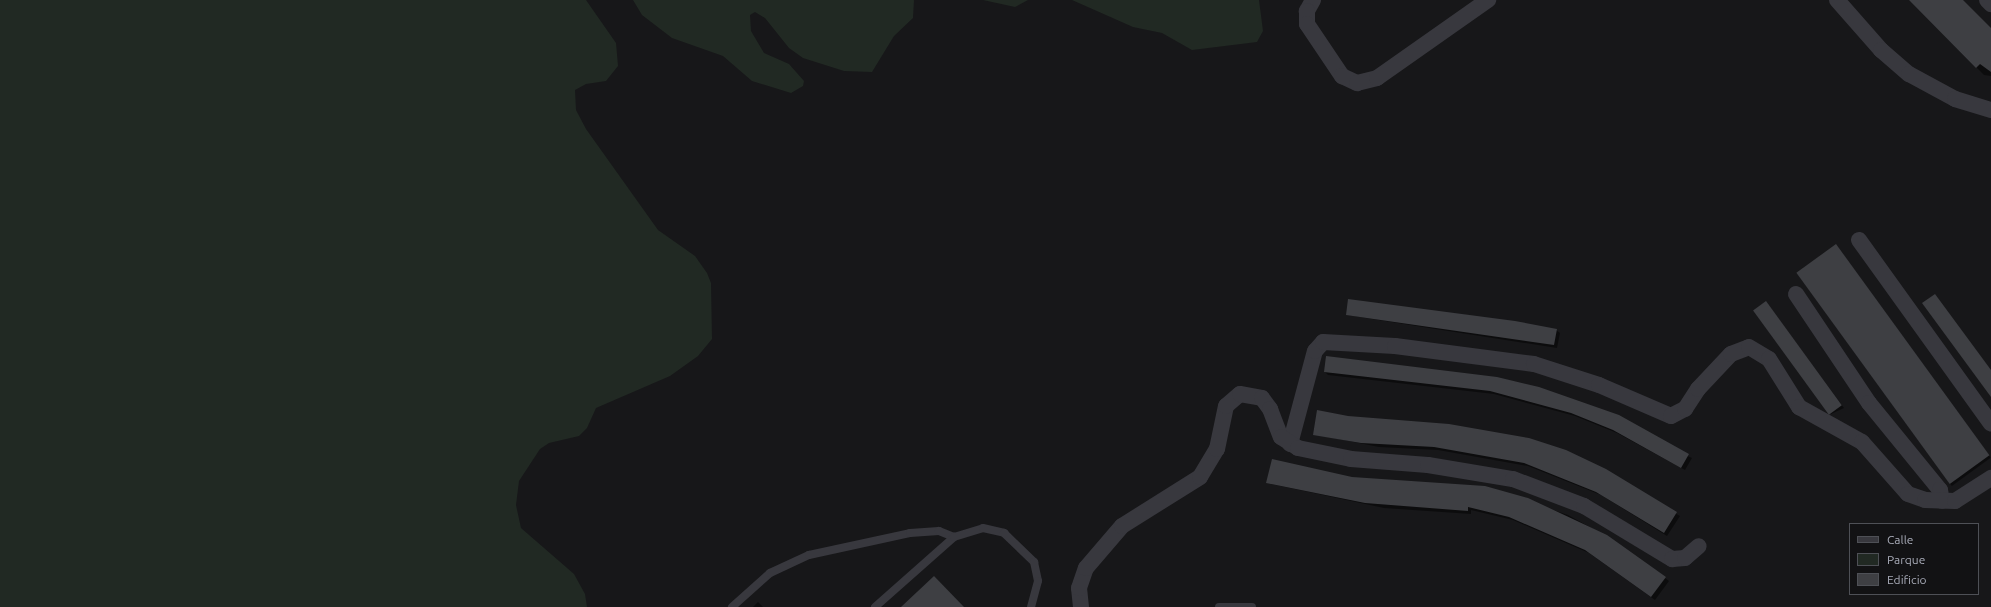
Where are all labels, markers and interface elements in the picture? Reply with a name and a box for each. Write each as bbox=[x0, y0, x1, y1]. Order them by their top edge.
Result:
legend bbox=[1849, 523, 1979, 595]
text: Calle bbox=[1887, 533, 1913, 546]
text: Parque bbox=[1887, 553, 1925, 566]
text: Edificio bbox=[1887, 573, 1927, 586]

